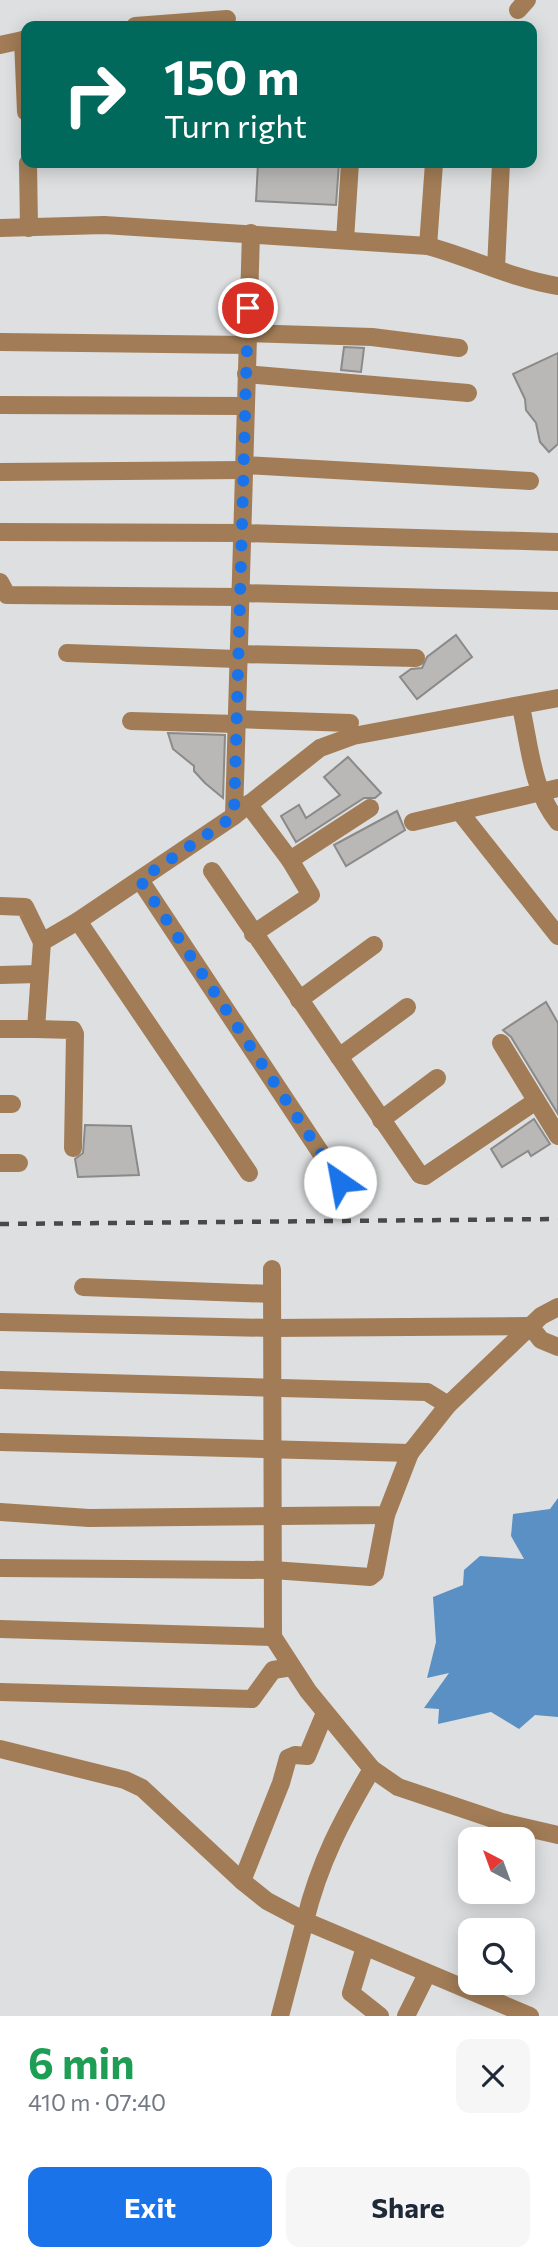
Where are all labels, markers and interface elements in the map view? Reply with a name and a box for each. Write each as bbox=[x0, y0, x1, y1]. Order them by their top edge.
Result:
text: 150 m bbox=[164, 45, 299, 105]
icon: right bbox=[49, 49, 140, 140]
text: Turn right bbox=[164, 105, 307, 145]
pin bbox=[218, 278, 278, 338]
icon: arrive bbox=[229, 289, 267, 327]
position arrow bbox=[303, 1145, 377, 1219]
north arrow bbox=[458, 1827, 536, 1904]
map controls bbox=[458, 1827, 535, 1995]
button: search bbox=[458, 1918, 535, 1995]
text: 6 min bbox=[28, 2036, 135, 2088]
button: close bbox=[456, 2039, 530, 2113]
text: 410 m · 07:40 bbox=[28, 2088, 166, 2116]
button: Exit bbox=[28, 2167, 272, 2247]
button: Share bbox=[286, 2167, 530, 2247]

